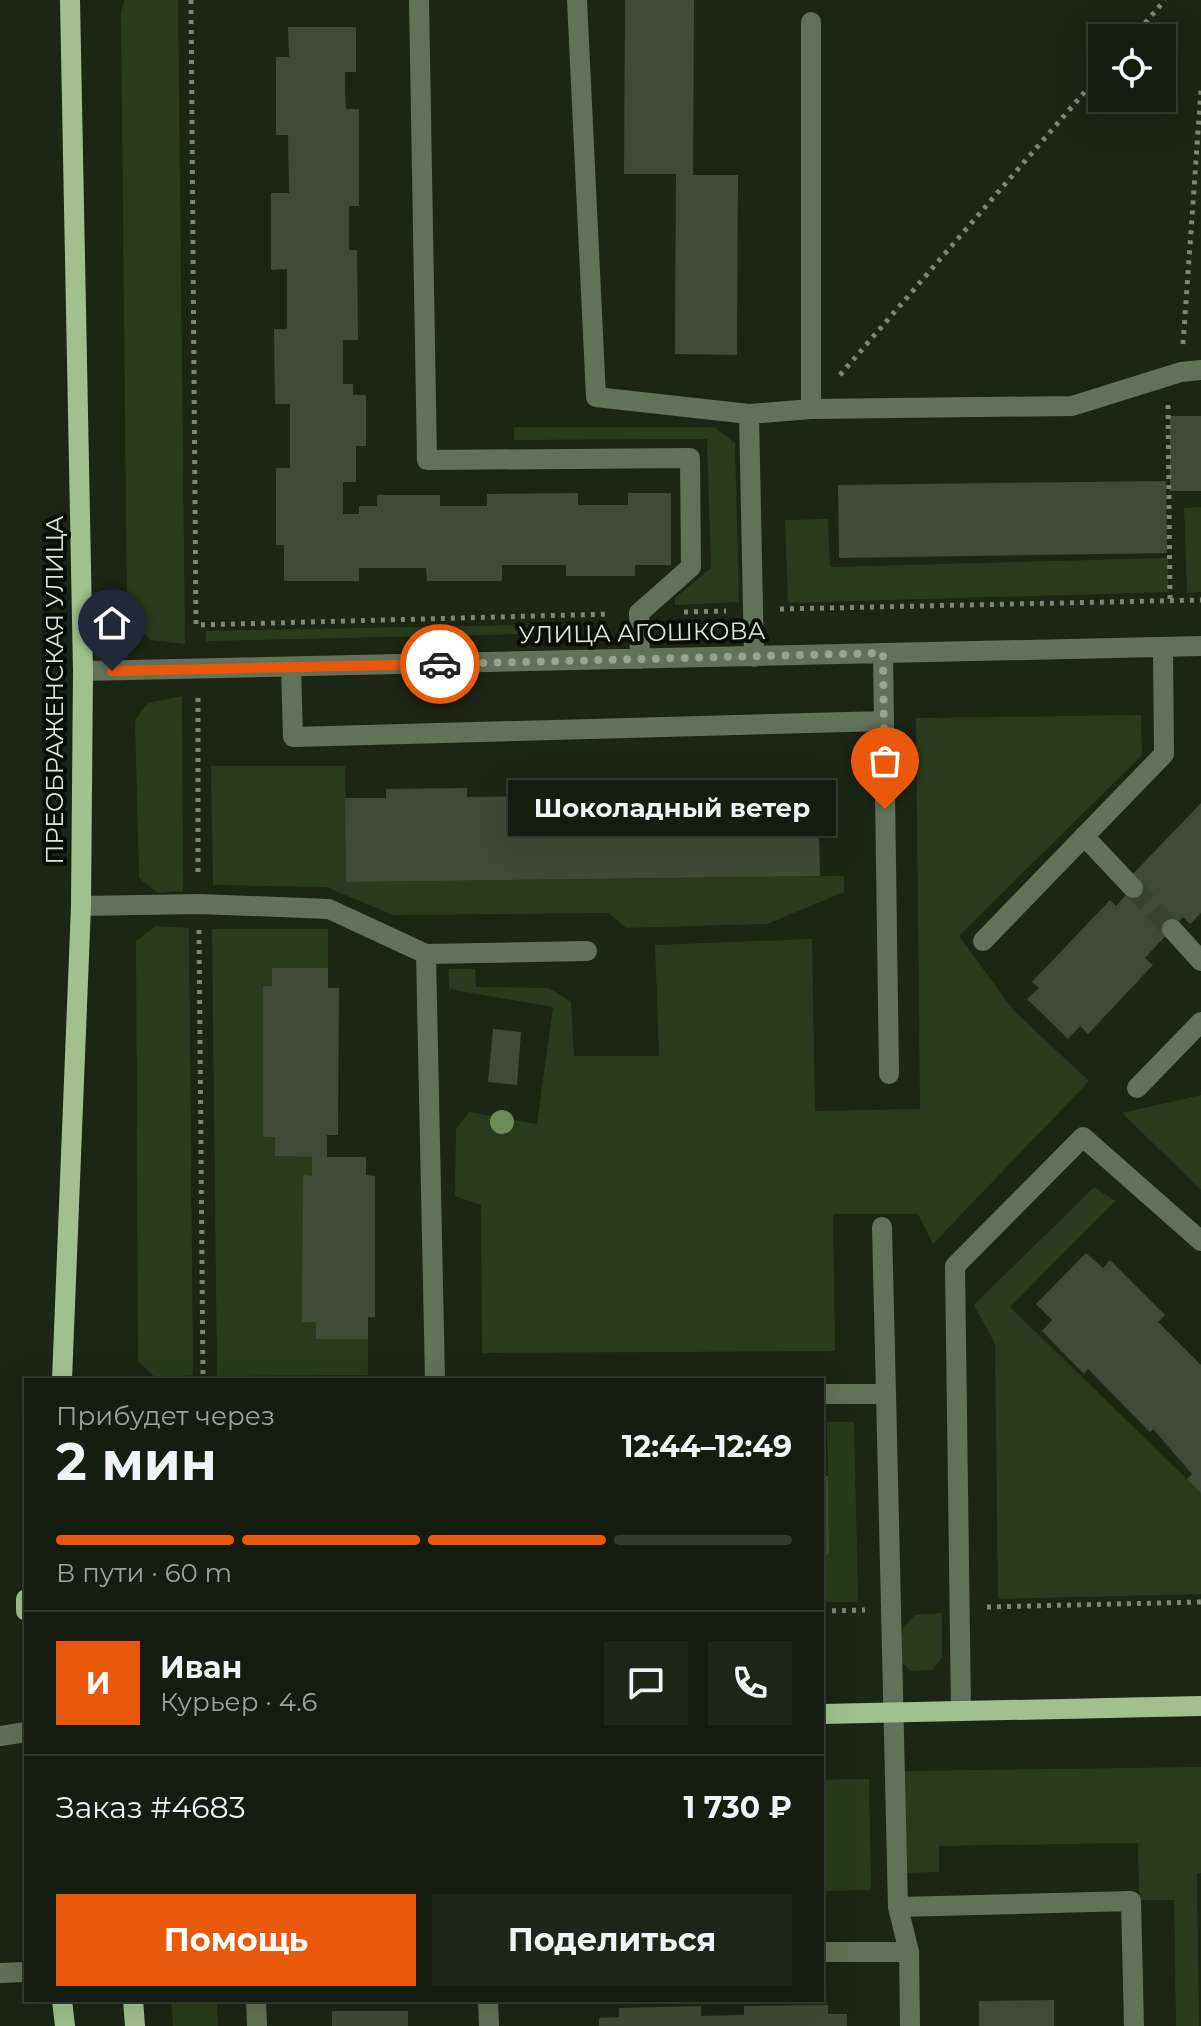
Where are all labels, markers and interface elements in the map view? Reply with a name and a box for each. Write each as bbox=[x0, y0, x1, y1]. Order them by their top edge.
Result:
map controls bbox=[1088, 24, 1176, 112]
button: locate bbox=[1088, 24, 1176, 112]
street label: ПРЕОБРАЖЕНСКАЯ УЛИЦА bbox=[40, 515, 69, 864]
pin bbox=[78, 589, 146, 671]
icon: home bbox=[90, 601, 134, 645]
street label: УЛИЦА АГОШКОВА bbox=[518, 616, 766, 649]
courier bbox=[400, 624, 480, 704]
icon: car bbox=[418, 642, 462, 686]
pin bbox=[851, 727, 919, 809]
icon: bag bbox=[863, 739, 907, 783]
callout: Шоколадный ветер bbox=[509, 781, 837, 837]
text: Шоколадный ветер bbox=[534, 792, 810, 824]
text: Прибудет через bbox=[56, 1400, 275, 1432]
text: 12:44–12:49 bbox=[622, 1428, 792, 1465]
text: 2 мин bbox=[56, 1430, 217, 1493]
text: В пути · 60 m bbox=[56, 1557, 232, 1589]
button: chat bbox=[604, 1641, 688, 1725]
button: phone bbox=[708, 1641, 792, 1725]
text: Иван bbox=[160, 1649, 242, 1686]
text: И bbox=[86, 1665, 110, 1702]
text: Курьер · 4.6 bbox=[160, 1686, 317, 1718]
text: Заказ #4683 bbox=[56, 1789, 246, 1826]
text: 1 730 ₽ bbox=[683, 1789, 792, 1826]
button: Помощь bbox=[56, 1894, 416, 1986]
button: Поделиться bbox=[432, 1894, 792, 1986]

